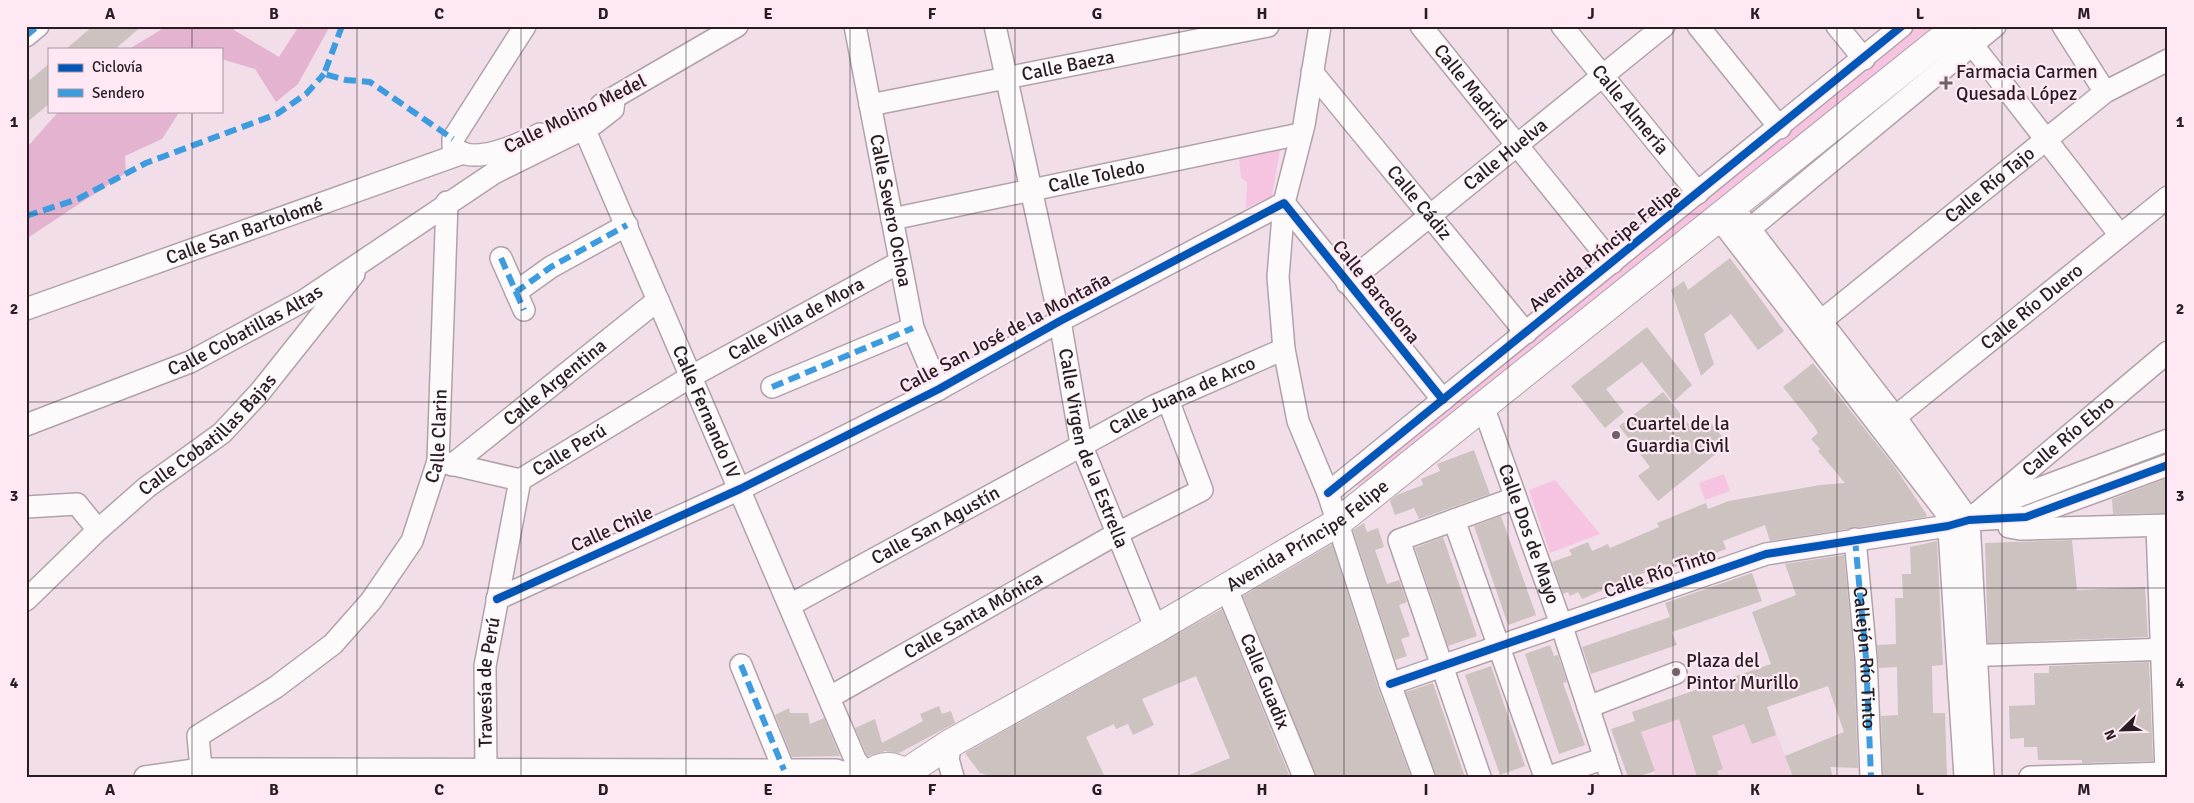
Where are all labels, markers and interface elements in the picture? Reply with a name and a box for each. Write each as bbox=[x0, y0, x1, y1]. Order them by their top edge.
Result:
text: A bbox=[105, 4, 116, 24]
text: B bbox=[269, 4, 279, 24]
text: C bbox=[434, 4, 444, 24]
text: D bbox=[598, 4, 609, 24]
text: E bbox=[763, 4, 773, 24]
text: F bbox=[928, 4, 937, 24]
text: G bbox=[1092, 4, 1102, 24]
text: H bbox=[1257, 4, 1267, 24]
text: I bbox=[1423, 4, 1429, 24]
text: J bbox=[1587, 4, 1595, 24]
text: K bbox=[1750, 4, 1760, 24]
text: L bbox=[1916, 4, 1925, 24]
text: M bbox=[2077, 4, 2091, 24]
street label: Calle Madrid bbox=[1428, 39, 1512, 134]
street label: Calle Baeza bbox=[1020, 45, 1117, 87]
legend bbox=[48, 48, 222, 112]
text: Ciclovía bbox=[92, 58, 143, 76]
street label: Calle Almería bbox=[1586, 60, 1674, 160]
place label: Farmacia Carmen Quesada López bbox=[1956, 60, 2098, 106]
street label: Calle Molino Medel bbox=[500, 69, 650, 159]
marker: Farmacia Carmen Quesada López bbox=[1940, 77, 1952, 89]
text: Sendero bbox=[92, 84, 145, 102]
text: 1 bbox=[10, 112, 19, 132]
text: 1 bbox=[2176, 112, 2185, 132]
street label: Calle Huelva bbox=[1458, 113, 1553, 196]
street label: Calle Severo Ochoa bbox=[864, 132, 917, 289]
street label: Calle Río Tajo bbox=[1940, 141, 2040, 228]
street label: Calle Toledo bbox=[1046, 155, 1147, 198]
street label: Calle Cádiz bbox=[1381, 160, 1457, 245]
street label: Avenida Príncipe Felipe bbox=[1524, 179, 1686, 317]
street label: Calle San Bartolomé bbox=[163, 192, 326, 270]
street label: Calle Barcelona bbox=[1327, 235, 1425, 349]
street label: Calle Río Duero bbox=[1976, 258, 2088, 355]
street label: Calle San José de la Montaña bbox=[895, 267, 1115, 399]
street label: Calle Villa de Mora bbox=[724, 272, 869, 366]
street label: Calle Cobatillas Altas bbox=[164, 279, 327, 381]
text: 2 bbox=[10, 299, 18, 319]
text: 2 bbox=[2176, 299, 2184, 319]
street label: Calle Argentina bbox=[498, 334, 612, 431]
street label: Calle Fernando IV bbox=[667, 342, 745, 482]
street label: Calle Virgen de la Estrella bbox=[1053, 346, 1134, 552]
street label: Calle Juana de Arco bbox=[1105, 351, 1259, 440]
street label: Calle Cobatillas Bajas bbox=[133, 369, 282, 501]
street label: Calle Clarin bbox=[420, 388, 452, 486]
street label: Calle Río Ebro bbox=[2017, 390, 2119, 482]
place label: Cuartel de la Guardia Civil bbox=[1626, 412, 1730, 458]
street label: Calle Perú bbox=[528, 418, 611, 482]
marker: Cuartel de la Guardia Civil bbox=[1610, 429, 1622, 441]
street label: Calle Dos de Mayo bbox=[1493, 461, 1565, 608]
street label: Avenida Príncipe Felipe bbox=[1222, 474, 1394, 597]
street label: Calle San Agustín bbox=[867, 481, 1004, 570]
text: 3 bbox=[10, 486, 18, 506]
text: 3 bbox=[2176, 486, 2184, 506]
street label: Calle Chile bbox=[567, 500, 657, 558]
street label: Calle Río Tinto bbox=[1601, 543, 1719, 603]
street label: Calle Santa Mónica bbox=[900, 566, 1047, 664]
street label: Callejón Río Tinto bbox=[1847, 585, 1881, 730]
street label: Travesía de Perú bbox=[473, 615, 506, 748]
street label: Calle Guadix bbox=[1234, 630, 1295, 733]
place label: Plaza del Pintor Murillo bbox=[1686, 649, 1799, 695]
marker: Plaza del Pintor Murillo bbox=[1670, 666, 1682, 678]
text: 4 bbox=[10, 673, 19, 693]
text: 4 bbox=[2176, 673, 2185, 693]
north arrow bbox=[2096, 706, 2146, 756]
text: N bbox=[2101, 727, 2120, 743]
text: A bbox=[105, 780, 116, 800]
text: B bbox=[269, 780, 279, 800]
text: C bbox=[434, 780, 444, 800]
text: D bbox=[598, 780, 609, 800]
text: E bbox=[763, 780, 773, 800]
text: F bbox=[928, 780, 937, 800]
text: G bbox=[1092, 780, 1102, 800]
text: H bbox=[1257, 780, 1267, 800]
text: I bbox=[1423, 780, 1429, 800]
text: J bbox=[1587, 780, 1595, 800]
text: K bbox=[1750, 780, 1760, 800]
text: L bbox=[1916, 780, 1925, 800]
text: M bbox=[2077, 780, 2091, 800]

